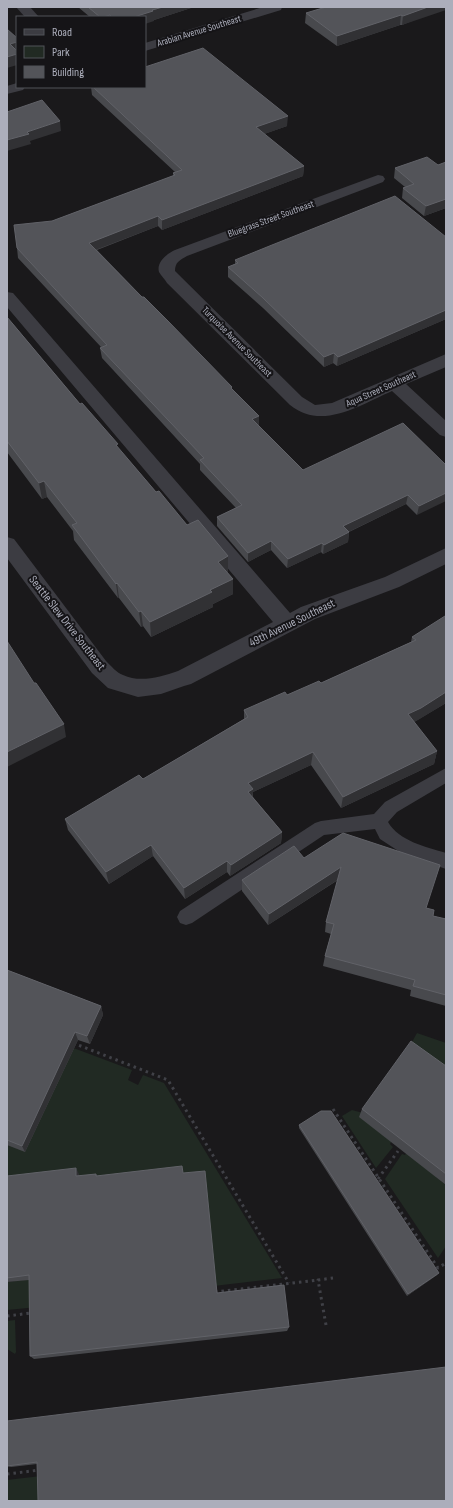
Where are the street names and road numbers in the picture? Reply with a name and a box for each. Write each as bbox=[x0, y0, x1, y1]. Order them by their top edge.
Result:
street label: Arabian Avenue Southeast bbox=[155, 13, 242, 50]
street label: Bluegrass Street Southeast bbox=[226, 198, 316, 240]
street label: Turquoise Avenue Southeast bbox=[199, 304, 275, 380]
street label: Aqua Street Southeast bbox=[343, 368, 418, 410]
street label: Seattle Slew Drive Southeast bbox=[25, 573, 109, 674]
street label: 49th Avenue Southeast bbox=[247, 596, 338, 650]

